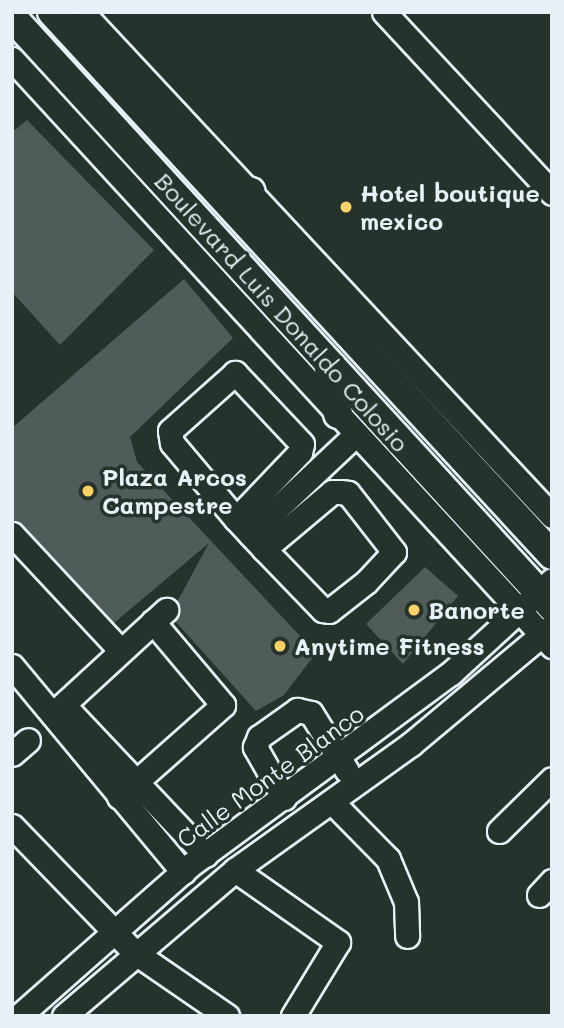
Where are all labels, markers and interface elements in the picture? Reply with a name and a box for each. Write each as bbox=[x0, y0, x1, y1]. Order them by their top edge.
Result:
street label: Boulevard Luis Donaldo Colosio bbox=[149, 167, 415, 457]
place label: Hotel boutique mexico bbox=[360, 179, 540, 235]
marker: Hotel boutique mexico bbox=[338, 199, 354, 215]
place label: Plaza Arcos Campestre bbox=[102, 463, 247, 519]
marker: Plaza Arcos Campestre bbox=[80, 483, 96, 499]
place label: Banorte bbox=[428, 596, 525, 624]
marker: Banorte bbox=[406, 602, 422, 618]
place label: Anytime Fitness bbox=[294, 632, 485, 660]
marker: Anytime Fitness bbox=[272, 638, 288, 654]
street label: Calle Monte Blanco bbox=[171, 699, 369, 853]

